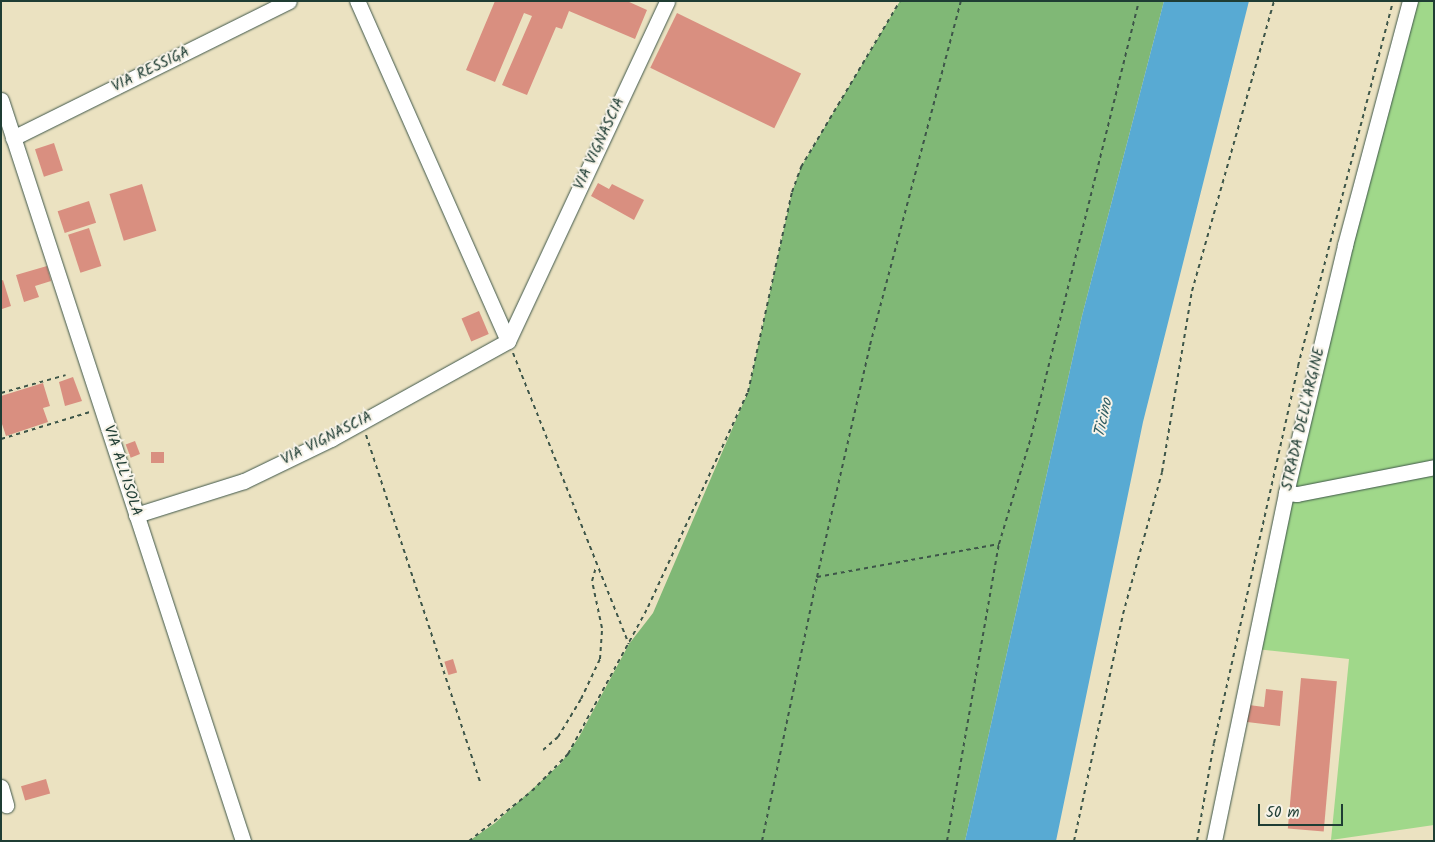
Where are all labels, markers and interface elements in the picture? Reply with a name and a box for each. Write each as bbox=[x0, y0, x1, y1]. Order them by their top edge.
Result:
street label: VIA RESSIGA bbox=[109, 43, 193, 97]
street label: VIA VIGNASCIA bbox=[571, 95, 629, 193]
street label: STRADA DELL'ARGINE bbox=[1279, 346, 1329, 492]
water label: Ticino bbox=[1091, 397, 1117, 439]
street label: VIA VIGNASCIA bbox=[279, 408, 375, 470]
street label: VIA ALL'ISOLA bbox=[99, 423, 145, 519]
scale bar bbox=[1260, 794, 1345, 826]
text: 50 m bbox=[1266, 801, 1300, 825]

